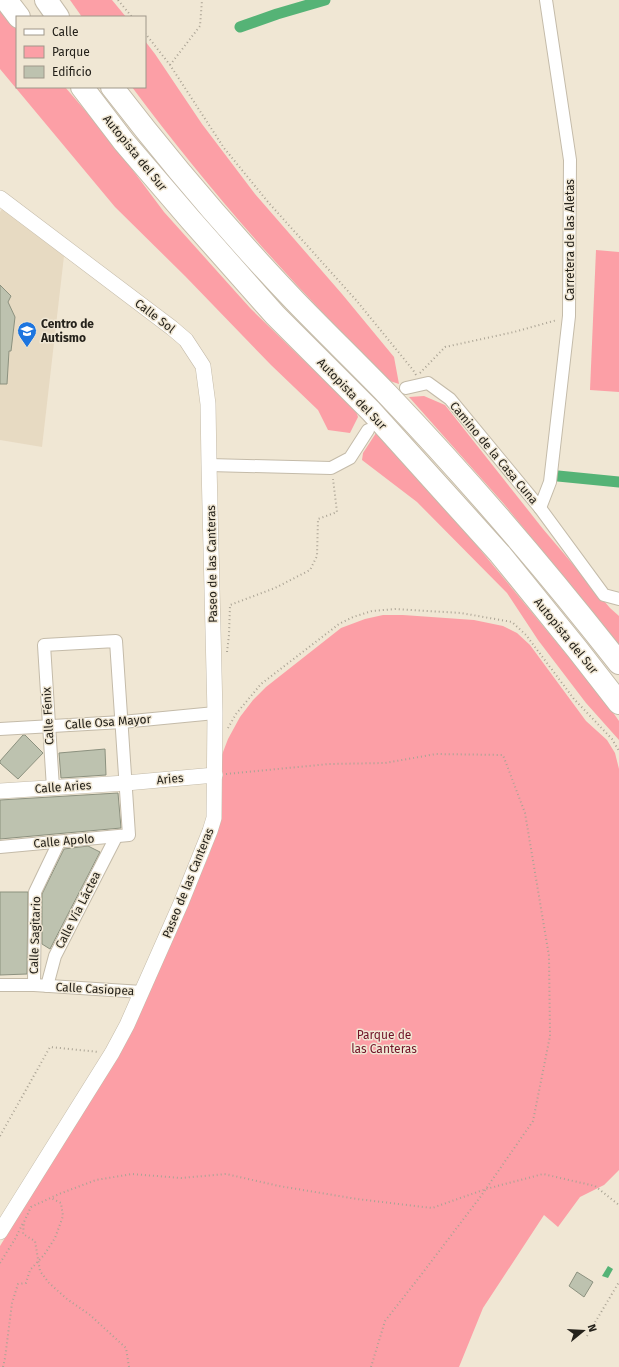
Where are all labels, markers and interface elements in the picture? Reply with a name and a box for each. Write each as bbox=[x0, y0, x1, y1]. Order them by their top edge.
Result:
legend bbox=[16, 16, 146, 88]
text: Calle bbox=[52, 25, 79, 39]
text: Parque bbox=[52, 45, 90, 59]
text: Edificio bbox=[52, 65, 92, 79]
street label: Autopista del Sur bbox=[100, 112, 170, 194]
street label: Carretera de las Aletas bbox=[563, 179, 577, 301]
street label: Calle Sol bbox=[132, 296, 178, 336]
place label: Centro de Autismo bbox=[40, 317, 94, 345]
school or university icon: Centro de Autismo bbox=[16, 320, 38, 348]
street label: Autopista del Sur bbox=[314, 355, 390, 433]
street label: Camino de la Casa Cuna bbox=[447, 399, 541, 507]
street label: Paseo de las Canteras bbox=[204, 505, 220, 623]
street label: Autopista del Sur bbox=[531, 595, 601, 677]
street label: Calle Fénix bbox=[39, 687, 57, 745]
street label: Calle Osa Mayor bbox=[64, 712, 152, 732]
street label: Aries bbox=[156, 771, 184, 787]
street label: Calle Aries bbox=[34, 778, 92, 796]
street label: Paseo de las Canteras bbox=[159, 825, 217, 940]
street label: Calle Apolo bbox=[33, 831, 95, 851]
street label: Calle Vía Láctea bbox=[53, 869, 103, 951]
street label: Calle Sagitario bbox=[27, 896, 43, 974]
street label: Calle Casiopea bbox=[55, 980, 135, 998]
park label: Parque de las Canteras bbox=[351, 1028, 417, 1056]
north arrow bbox=[563, 1311, 603, 1351]
text: N bbox=[585, 1323, 599, 1334]

